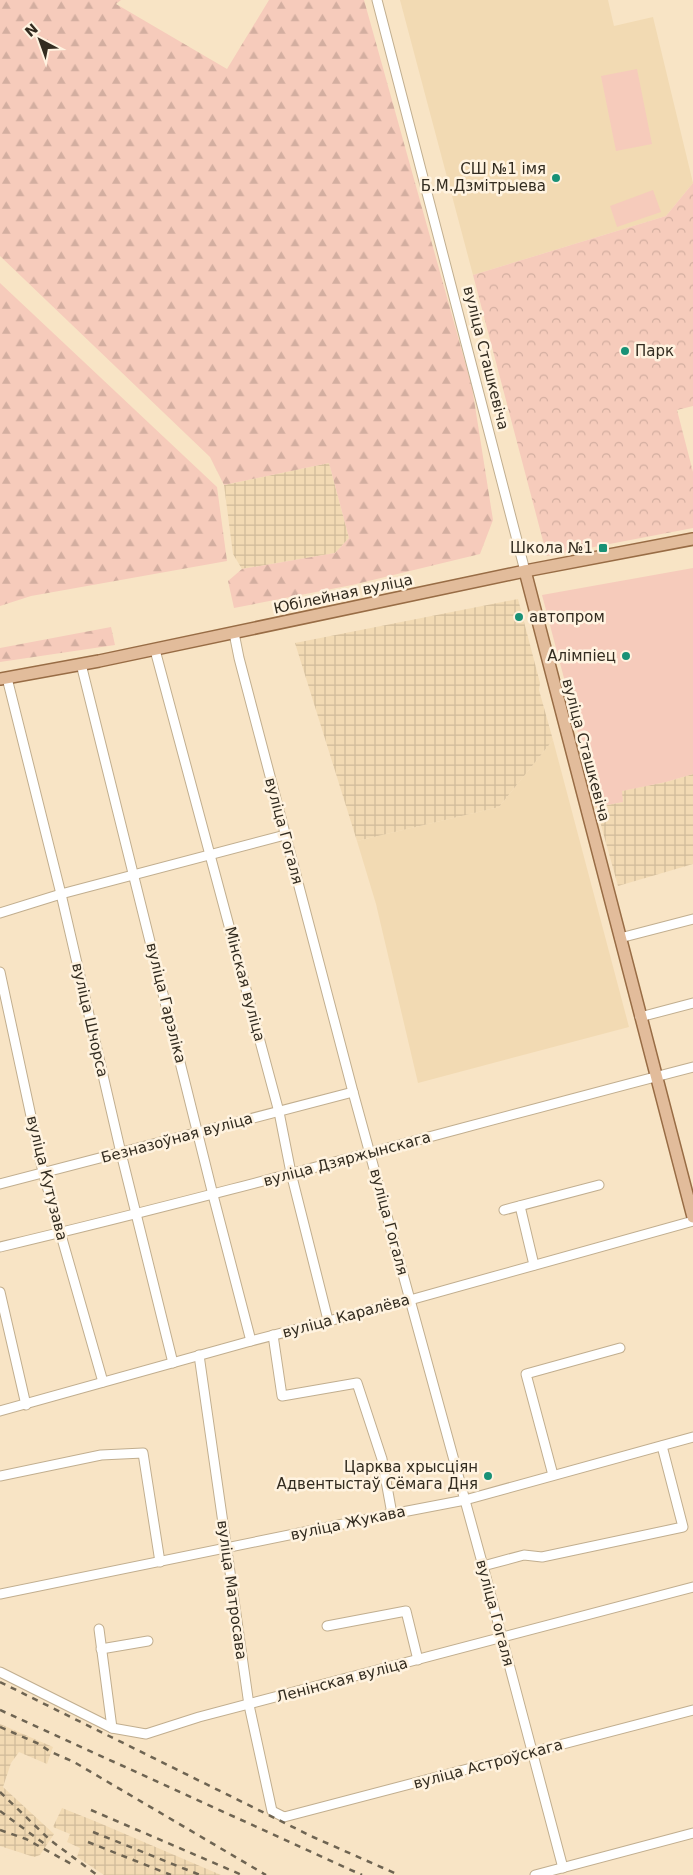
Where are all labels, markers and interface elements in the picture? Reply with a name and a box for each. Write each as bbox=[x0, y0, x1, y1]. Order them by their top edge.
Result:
north arrow bbox=[15, 15, 65, 65]
text: N bbox=[22, 20, 41, 40]
place label: СШ №1 імя Б.М.Дзмітрыева bbox=[421, 160, 546, 195]
marker: СШ №1 імя Б.М.Дзмітрыева bbox=[550, 172, 562, 184]
street label: вуліца Сташкевіча bbox=[459, 284, 513, 432]
place label: Парк bbox=[635, 342, 674, 360]
marker: Парк bbox=[619, 345, 631, 357]
place label: Школа №1 bbox=[510, 539, 593, 557]
marker: Школа №1 bbox=[597, 542, 609, 554]
street label: Юбілейная вуліца bbox=[272, 570, 414, 618]
place label: автопром bbox=[529, 608, 605, 626]
marker: автопром bbox=[513, 611, 525, 623]
place label: Алімпіец bbox=[547, 647, 616, 665]
marker: Алімпіец bbox=[620, 650, 632, 662]
street label: вуліца Сташкевіча bbox=[558, 677, 614, 823]
street label: вуліца Гогаля bbox=[261, 776, 307, 886]
street label: Мінская вуліца bbox=[221, 925, 269, 1043]
street label: вуліца Гарэліка bbox=[142, 941, 190, 1065]
street label: вуліца Шчорса bbox=[68, 961, 112, 1079]
street label: Безназоўная вуліца bbox=[99, 1109, 255, 1167]
street label: вуліца Кутузава bbox=[23, 1114, 71, 1242]
street label: вуліца Дзяржынскага bbox=[261, 1128, 433, 1190]
street label: вуліца Гогаля bbox=[366, 1167, 412, 1277]
street label: вуліца Каралёва bbox=[280, 1290, 412, 1342]
place label: Царква хрысціян Адвентыстаў Сёмага Дня bbox=[276, 1458, 478, 1493]
marker: Царква хрысціян Адвентыстаў Сёмага Дня bbox=[482, 1470, 494, 1482]
street label: вуліца Жукава bbox=[289, 1502, 407, 1544]
street label: вуліца Матросава bbox=[213, 1519, 251, 1661]
street label: вуліца Гогаля bbox=[472, 1558, 518, 1668]
street label: Ленінская вуліца bbox=[274, 1654, 410, 1706]
street label: вуліца Астроўскага bbox=[411, 1735, 565, 1793]

